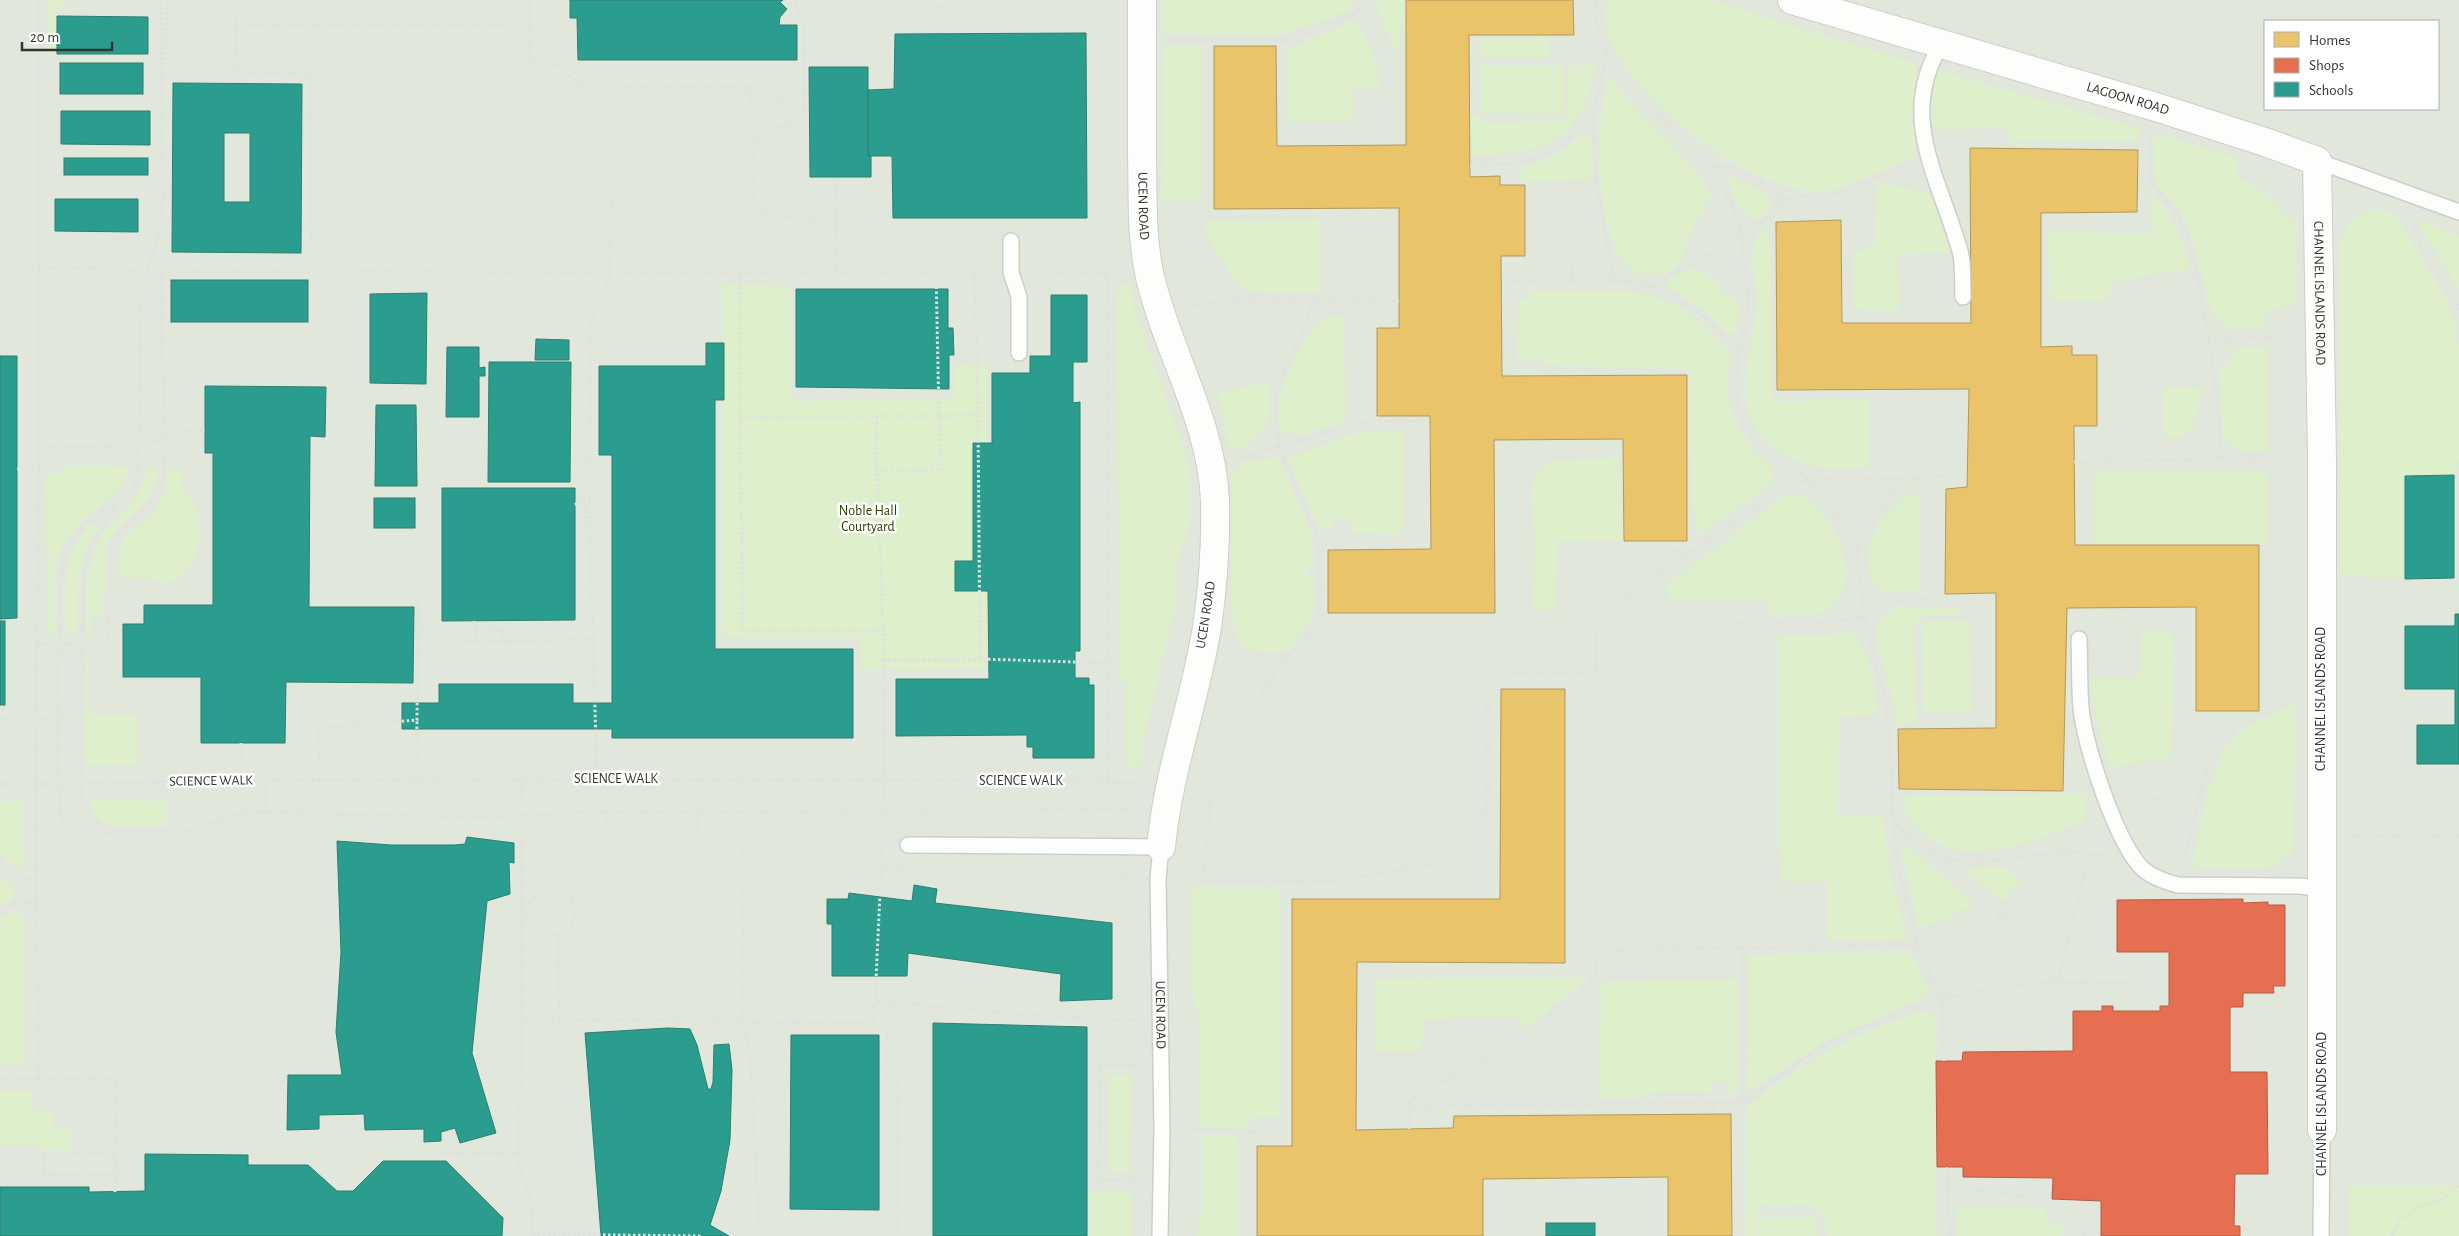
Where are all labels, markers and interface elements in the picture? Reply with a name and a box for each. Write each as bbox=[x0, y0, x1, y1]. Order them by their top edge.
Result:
scale bar bbox=[22, 20, 112, 52]
legend bbox=[2264, 20, 2439, 110]
text: 20 m bbox=[30, 30, 59, 45]
text: Homes bbox=[2309, 33, 2351, 48]
text: Shops bbox=[2309, 58, 2344, 73]
street label: LAGOON ROAD bbox=[2085, 80, 2171, 118]
text: Schools bbox=[2309, 83, 2353, 98]
street label: UCEN ROAD bbox=[1135, 172, 1151, 241]
street label: CHANNEL ISLANDS ROAD bbox=[2311, 221, 2327, 365]
park label: Noble Hall Courtyard bbox=[839, 504, 897, 534]
street label: UCEN ROAD bbox=[1194, 580, 1218, 650]
street label: CHANNEL ISLANDS ROAD bbox=[2314, 627, 2328, 771]
street label: SCIENCE WALK bbox=[574, 772, 658, 786]
street label: SCIENCE WALK bbox=[169, 773, 253, 789]
street label: SCIENCE WALK bbox=[979, 774, 1063, 788]
street label: UCEN ROAD bbox=[1153, 981, 1168, 1049]
street label: CHANNEL ISLANDS ROAD bbox=[2315, 1032, 2329, 1176]

